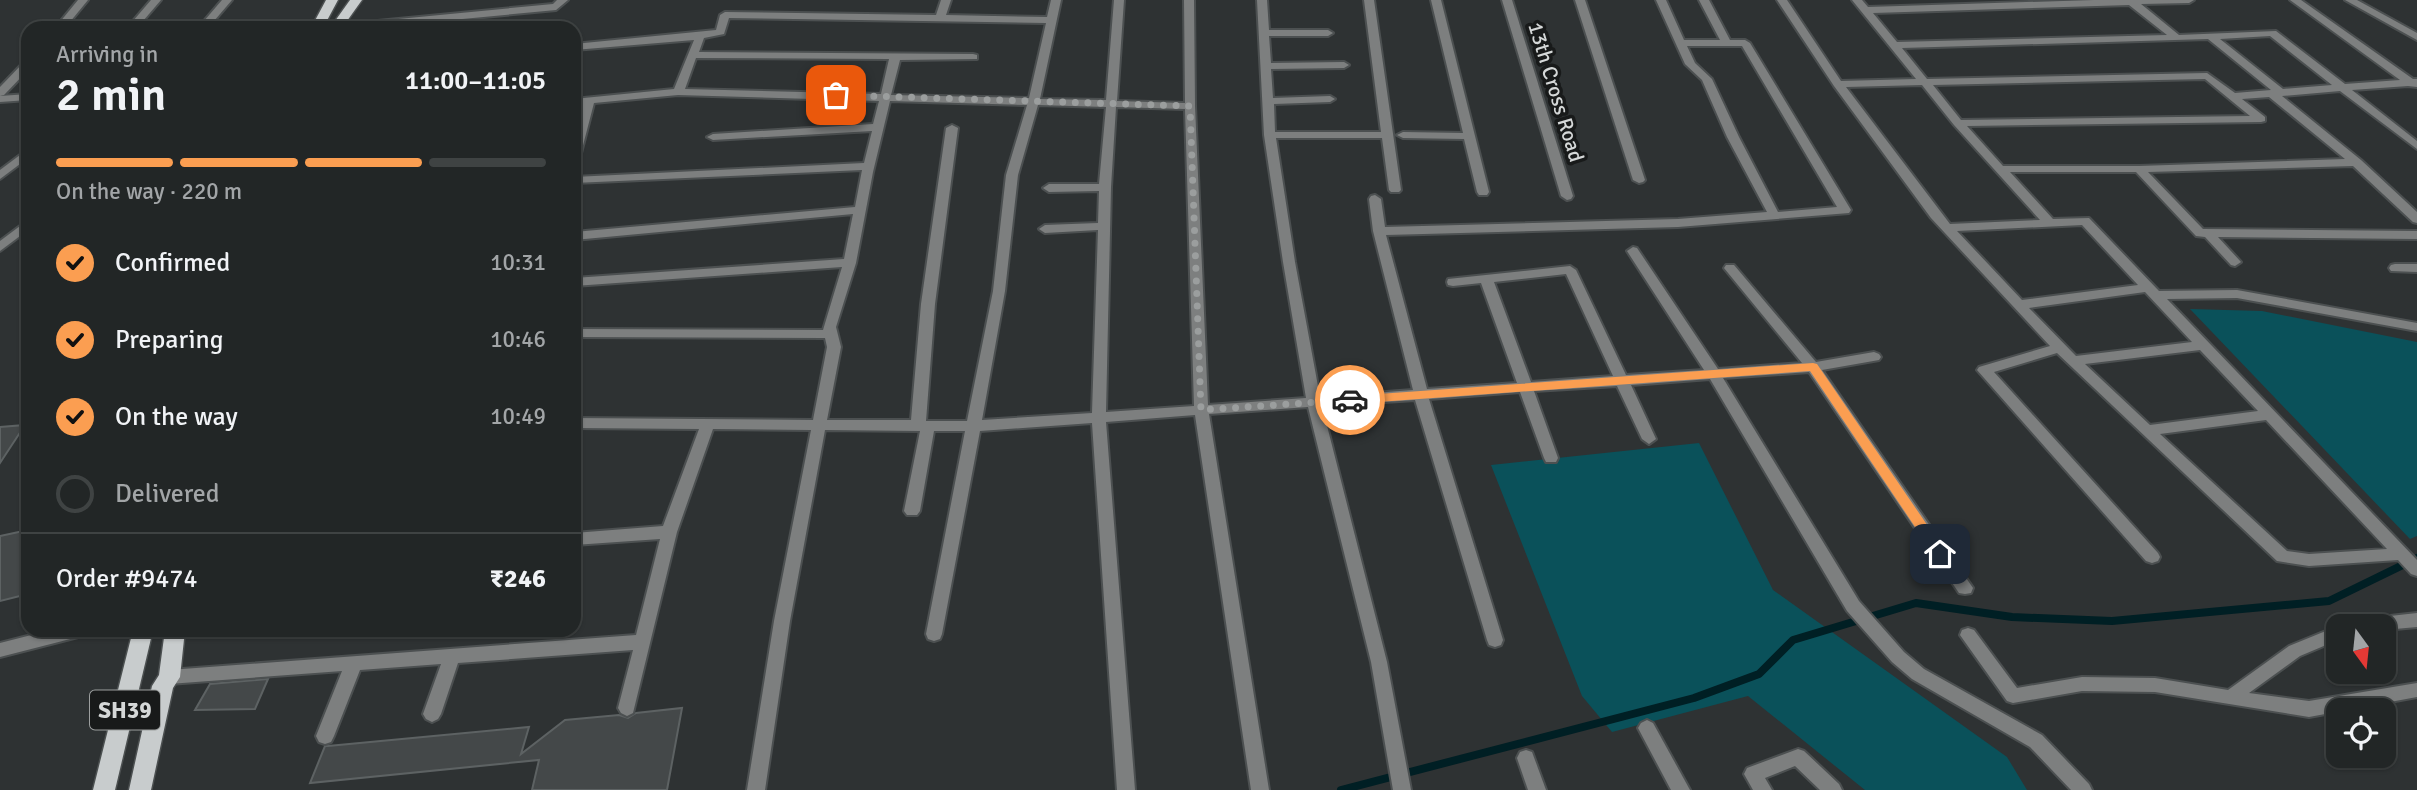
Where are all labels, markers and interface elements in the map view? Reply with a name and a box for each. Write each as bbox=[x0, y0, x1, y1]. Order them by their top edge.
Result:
street label: 13th Cross Road bbox=[1522, 19, 1590, 165]
text: Arriving in bbox=[56, 40, 158, 69]
text: 11:00–11:05 bbox=[405, 65, 546, 97]
pin bbox=[806, 65, 866, 125]
text: 2 min bbox=[56, 67, 166, 123]
icon: bag bbox=[817, 76, 855, 114]
text: On the way · 220 m bbox=[56, 177, 242, 206]
icon: check bbox=[56, 244, 94, 282]
text: Confirmed bbox=[115, 247, 230, 279]
text: 10:31 bbox=[490, 248, 546, 277]
icon: check bbox=[56, 321, 94, 359]
text: Preparing bbox=[115, 324, 223, 356]
text: 10:46 bbox=[490, 325, 546, 354]
courier bbox=[1315, 365, 1385, 435]
icon: car bbox=[1331, 381, 1369, 419]
icon: check bbox=[56, 398, 94, 436]
text: On the way bbox=[115, 401, 238, 433]
text: 10:49 bbox=[490, 402, 546, 431]
text: Delivered bbox=[115, 478, 220, 510]
pin bbox=[1910, 524, 1970, 584]
icon: home bbox=[1921, 535, 1959, 573]
text: Order #9474 bbox=[56, 563, 197, 595]
text: ₹246 bbox=[490, 563, 546, 595]
north arrow bbox=[2326, 614, 2396, 684]
map controls bbox=[2326, 614, 2396, 768]
road number: SH39 bbox=[90, 690, 160, 730]
button: locate bbox=[2326, 698, 2396, 768]

